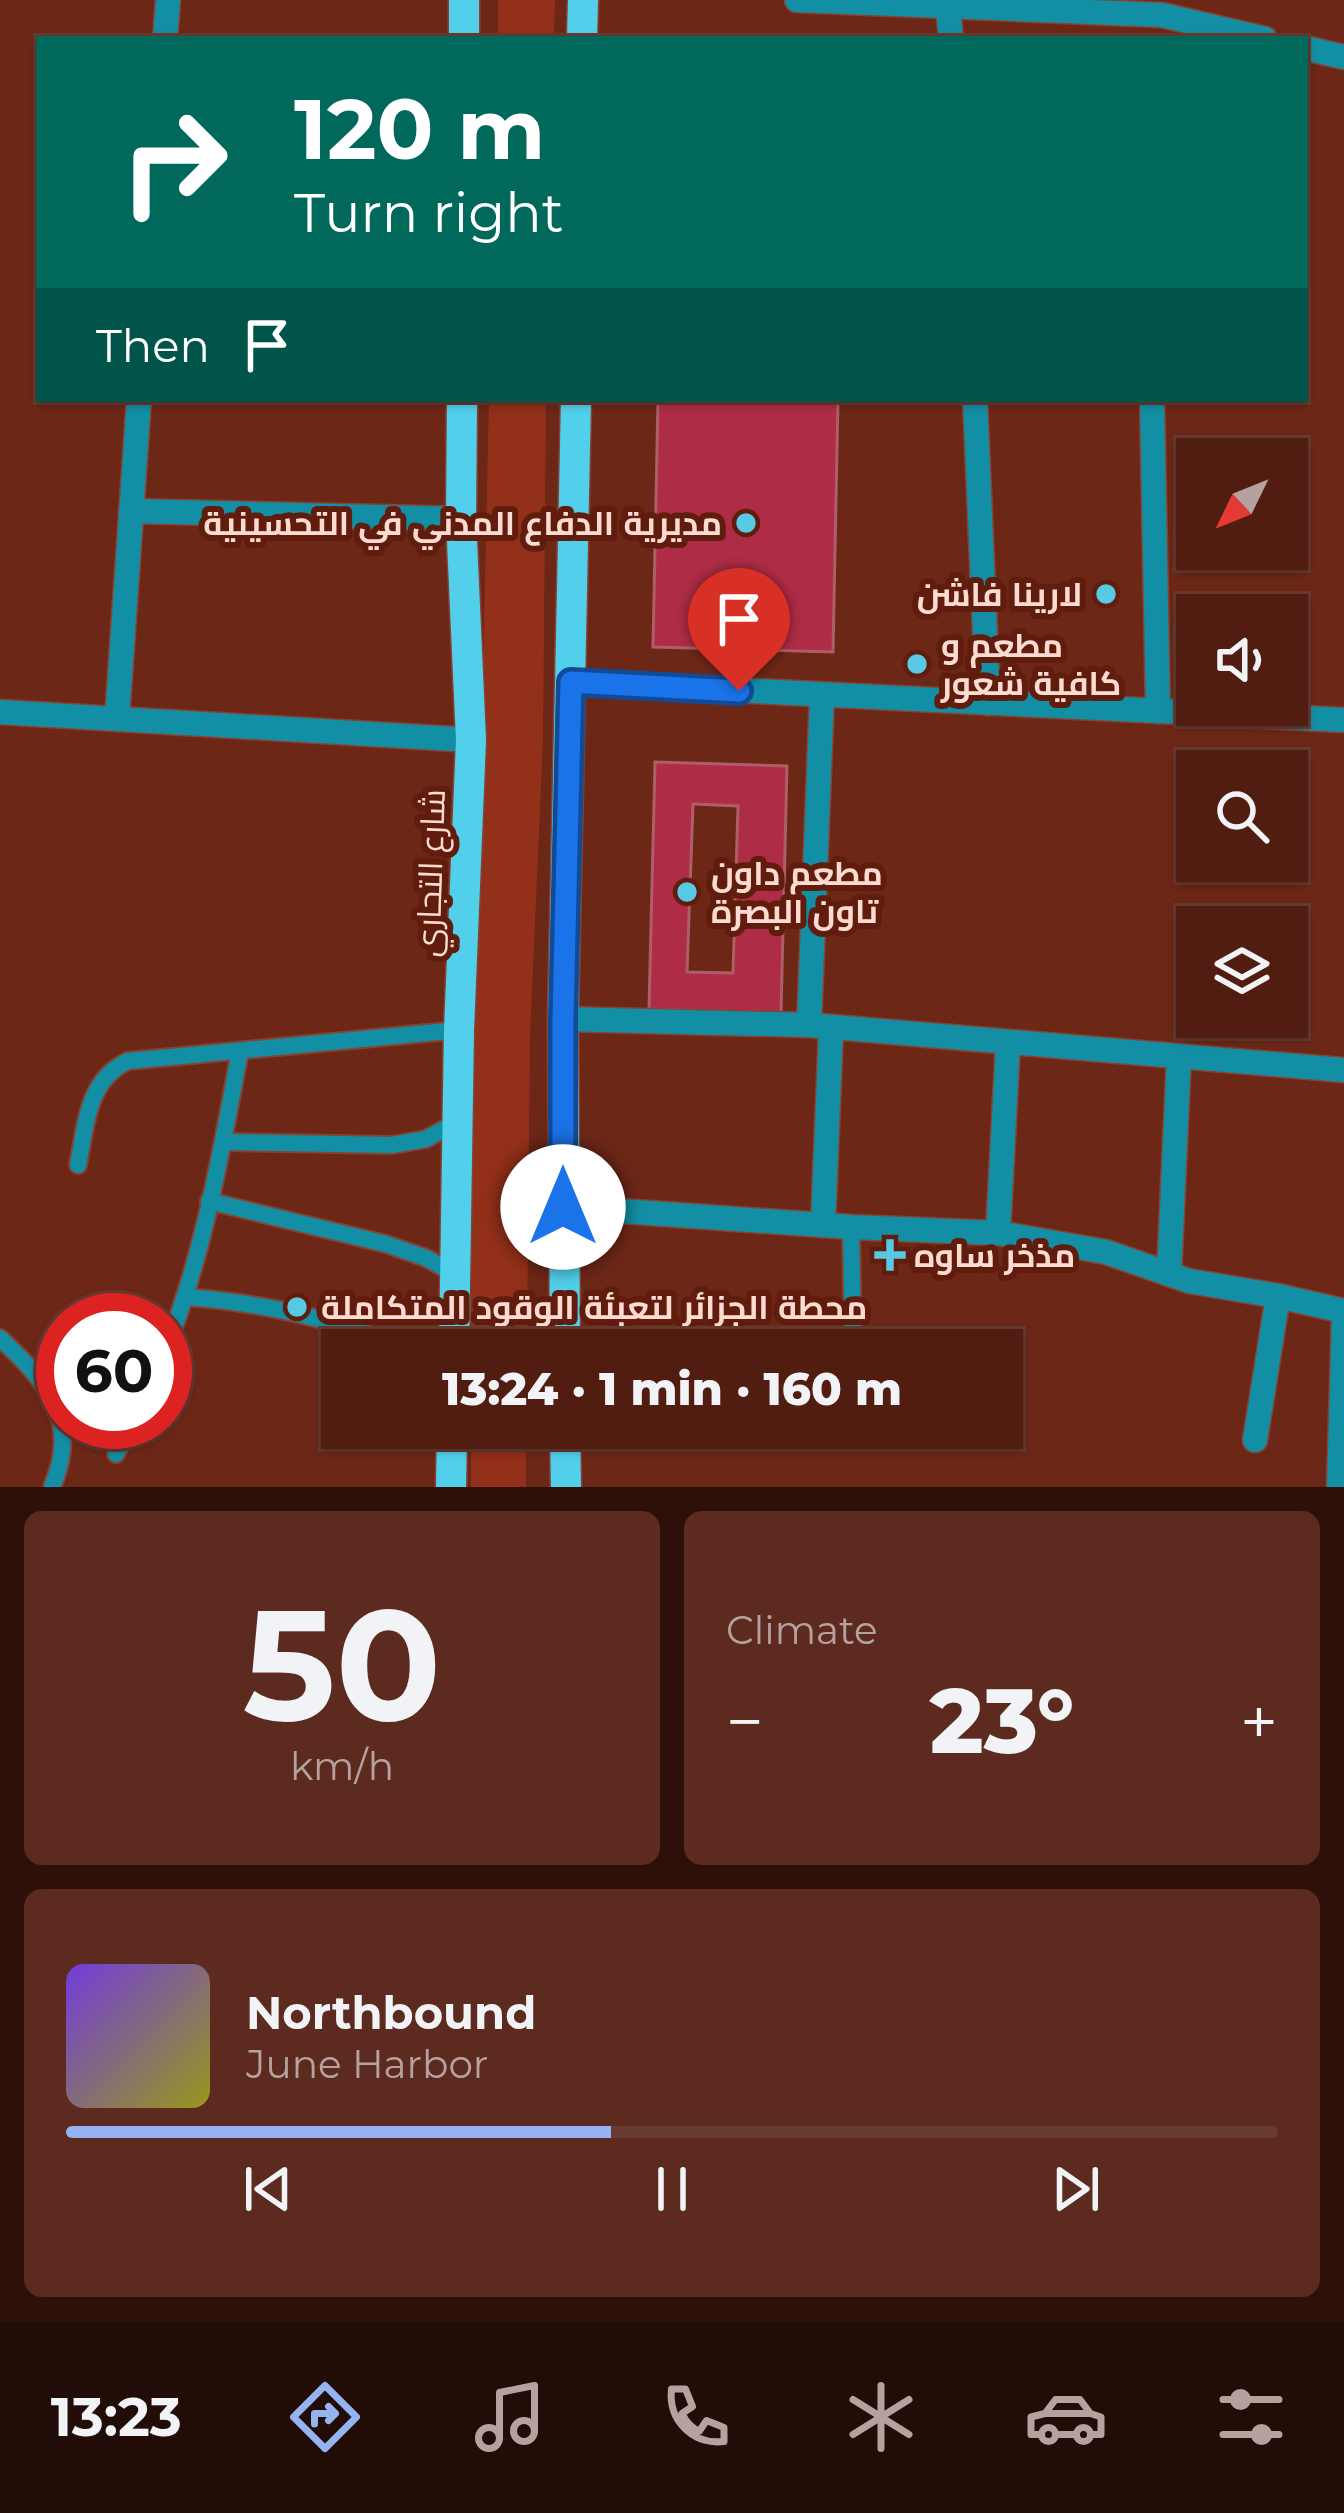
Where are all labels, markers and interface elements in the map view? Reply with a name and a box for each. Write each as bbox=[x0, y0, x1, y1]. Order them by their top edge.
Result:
text: 120 m bbox=[294, 78, 545, 180]
icon: right bbox=[96, 84, 252, 240]
text: Turn right bbox=[294, 180, 564, 246]
icon: arrive bbox=[234, 312, 300, 378]
text: Then bbox=[96, 318, 210, 373]
north arrow bbox=[1176, 438, 1308, 570]
map controls bbox=[1176, 438, 1308, 1038]
place label: مديرية الدفاع المدني في التحسينية bbox=[203, 503, 722, 550]
marker: مديرية الدفاع المدني في التحسينية bbox=[733, 510, 759, 536]
pin bbox=[688, 568, 790, 691]
place label: لارينا فاشن bbox=[917, 574, 1082, 614]
marker: لارينا فاشن bbox=[1093, 581, 1119, 607]
icon: arrive bbox=[706, 586, 772, 652]
button: sound bbox=[1176, 594, 1308, 726]
place label: مطعم و كافية شعور bbox=[940, 625, 1121, 703]
marker: مطعم و كافية شعور bbox=[904, 651, 930, 677]
button: search bbox=[1176, 750, 1308, 882]
street label: شارع التجاري bbox=[407, 788, 459, 958]
place label: مطعم داون تاون البصرة bbox=[711, 853, 883, 931]
marker: مطعم داون تاون البصرة bbox=[674, 879, 700, 905]
button: layers bbox=[1176, 906, 1308, 1038]
position arrow bbox=[500, 1144, 626, 1270]
place label: مذخر ساوه bbox=[914, 1235, 1075, 1275]
marker: مذخر ساوه bbox=[877, 1242, 903, 1268]
place label: محطة الجزائر لتعبئة الوقود المتكاملة bbox=[321, 1287, 867, 1327]
speed limit sign: 60 bbox=[36, 1293, 192, 1449]
marker: محطة الجزائر لتعبئة الوقود المتكاملة bbox=[284, 1294, 310, 1320]
text: 13:24 · 1 min · 160 m bbox=[442, 1361, 902, 1416]
text: 50 bbox=[243, 1569, 441, 1759]
text: Climate bbox=[726, 1606, 878, 1654]
text: 23° bbox=[930, 1666, 1074, 1776]
text: − bbox=[726, 1681, 764, 1762]
text: + bbox=[1240, 1681, 1278, 1762]
text: km/h bbox=[290, 1742, 394, 1790]
text: Northbound bbox=[246, 1985, 536, 2040]
text: June Harbor bbox=[246, 2040, 488, 2088]
icon: previous bbox=[235, 2156, 301, 2222]
icon: pause bbox=[639, 2156, 705, 2222]
icon: next bbox=[1043, 2156, 1109, 2222]
icon: directions bbox=[283, 2375, 367, 2459]
icon: music bbox=[468, 2375, 552, 2459]
icon: phone bbox=[654, 2375, 738, 2459]
icon: climate bbox=[839, 2375, 923, 2459]
icon: car bbox=[1024, 2375, 1108, 2459]
icon: filters bbox=[1209, 2375, 1293, 2459]
text: 13:23 bbox=[51, 2384, 182, 2450]

